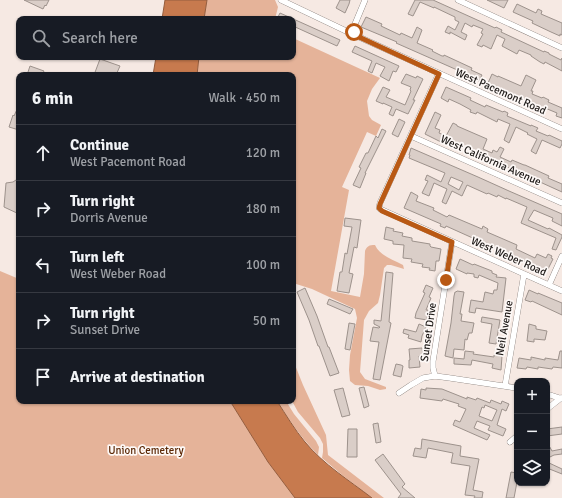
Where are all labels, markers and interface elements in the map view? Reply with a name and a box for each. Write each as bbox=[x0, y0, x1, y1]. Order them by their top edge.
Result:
search box bbox=[16, 16, 296, 60]
route start bbox=[345, 23, 363, 41]
icon: search bbox=[30, 27, 52, 49]
text: Search here bbox=[62, 29, 138, 47]
street label: West Pacemont Road bbox=[453, 66, 548, 117]
text: 6 min bbox=[32, 88, 73, 109]
text: Walk · 450 m bbox=[209, 90, 280, 106]
street label: West California Avenue bbox=[439, 132, 543, 188]
text: Continue bbox=[70, 136, 129, 154]
icon: ahead bbox=[32, 142, 54, 164]
text: 120 m bbox=[246, 145, 280, 161]
text: West Pacemont Road bbox=[70, 154, 186, 170]
text: Turn right bbox=[70, 192, 135, 210]
icon: right bbox=[32, 198, 54, 220]
text: 180 m bbox=[246, 201, 280, 217]
text: Dorris Avenue bbox=[70, 210, 148, 226]
street label: West Weber Road bbox=[469, 234, 549, 279]
text: Turn left bbox=[70, 248, 124, 266]
icon: left bbox=[32, 254, 54, 276]
text: 100 m bbox=[246, 257, 280, 273]
text: West Weber Road bbox=[70, 266, 166, 282]
route end bbox=[437, 271, 455, 289]
street label: Neil Avenue bbox=[493, 299, 516, 357]
street label: Sunset Drive bbox=[418, 302, 439, 362]
text: Turn right bbox=[70, 304, 135, 322]
icon: right bbox=[32, 310, 54, 332]
text: 50 m bbox=[253, 313, 280, 329]
text: Sunset Drive bbox=[70, 322, 140, 338]
icon: arrive bbox=[32, 366, 54, 388]
text: Arrive at destination bbox=[70, 368, 205, 386]
map controls bbox=[514, 378, 550, 486]
button: + bbox=[514, 378, 550, 414]
button: − bbox=[514, 414, 550, 450]
park label: Union Cemetery bbox=[108, 444, 185, 457]
button: layers bbox=[514, 450, 550, 486]

